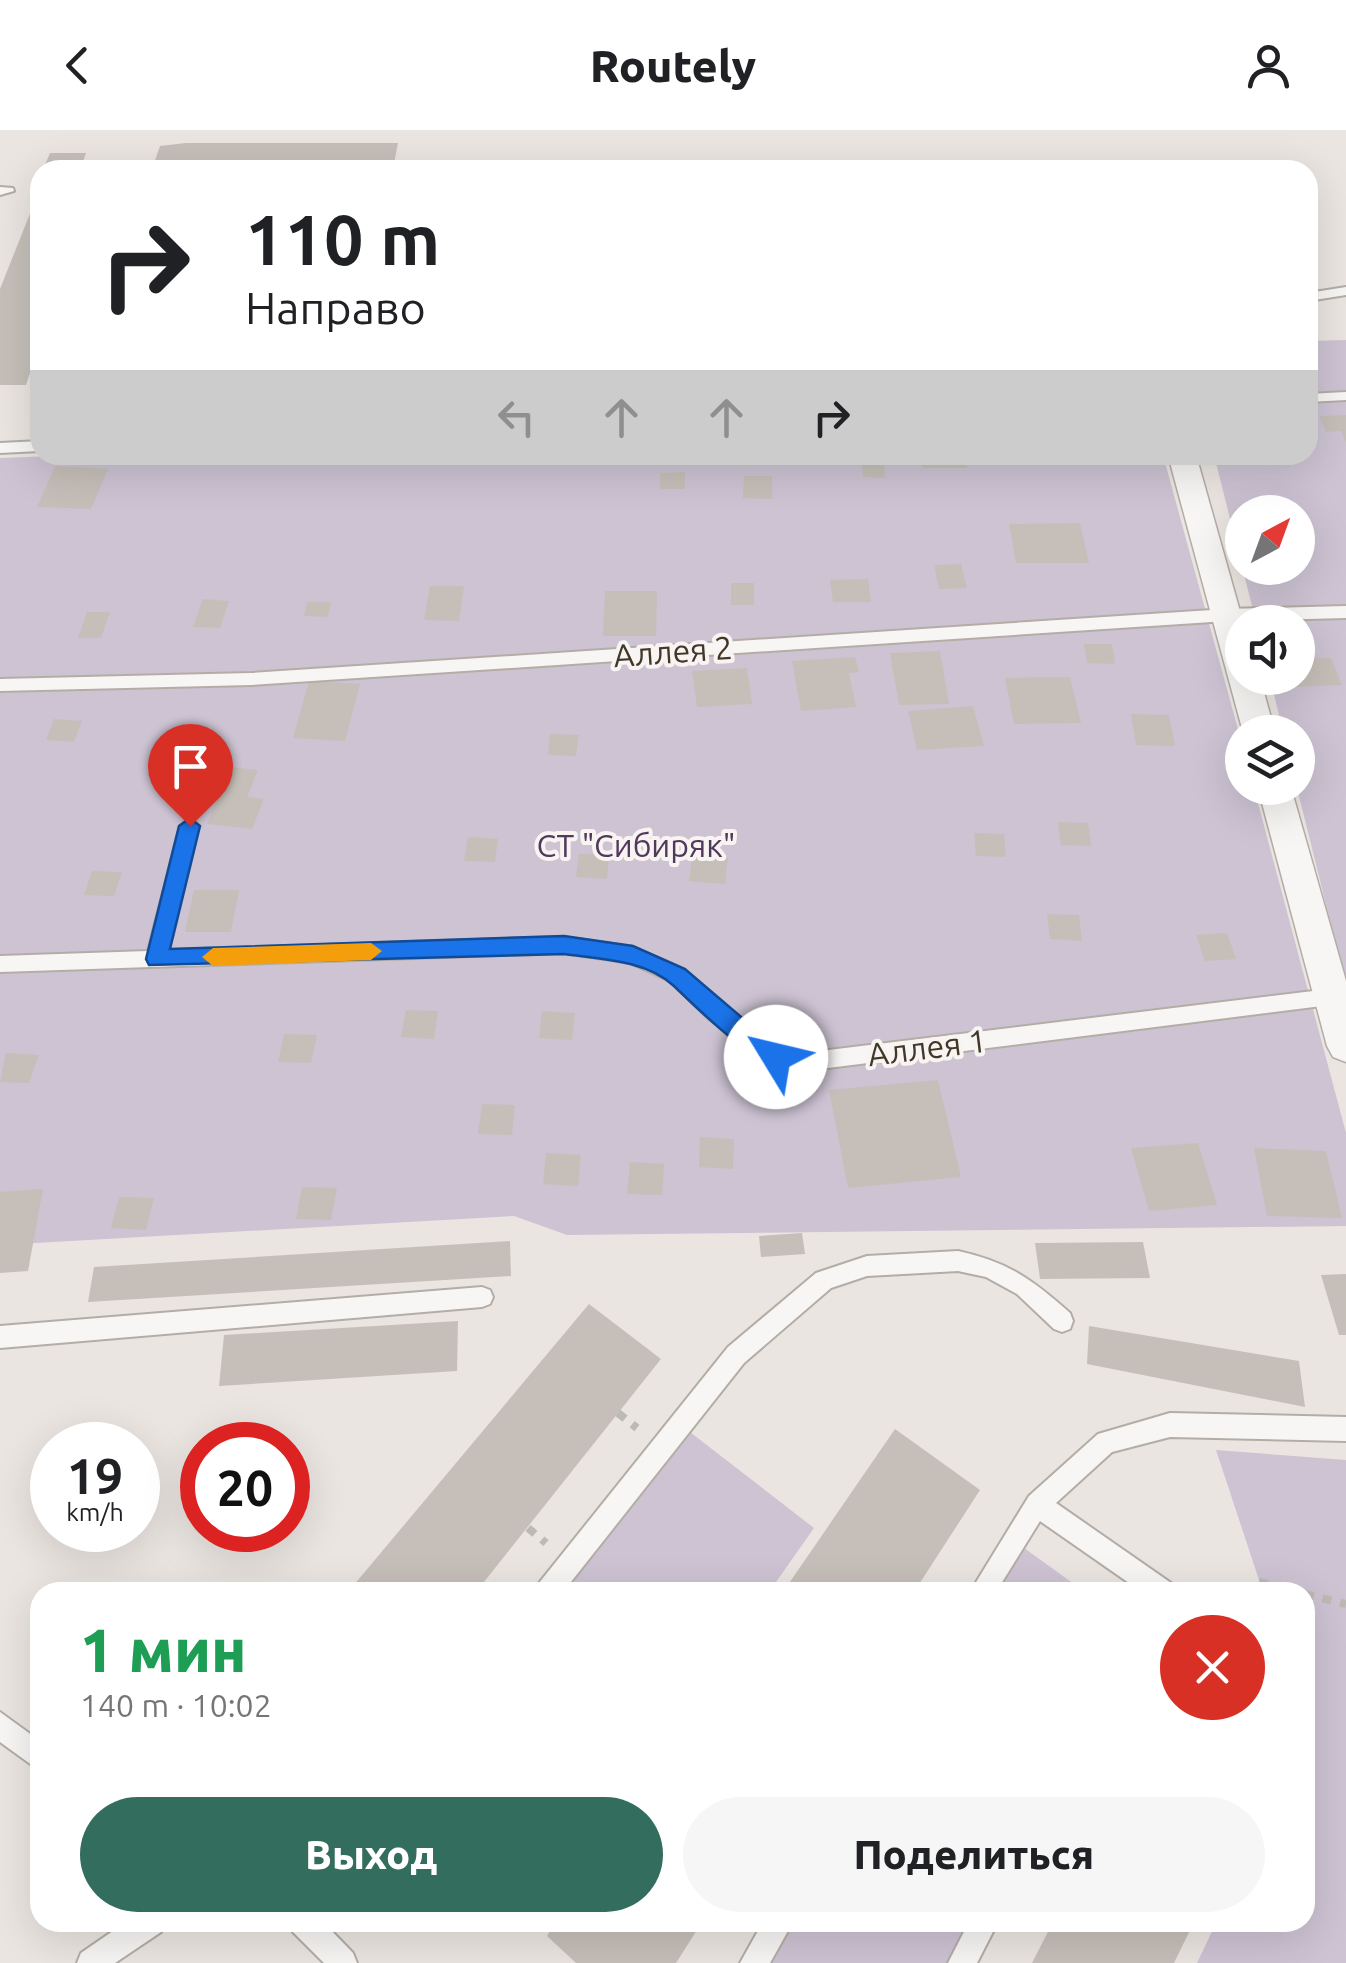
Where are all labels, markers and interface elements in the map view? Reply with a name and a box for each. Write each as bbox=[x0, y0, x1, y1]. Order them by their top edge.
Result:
icon: back bbox=[50, 38, 105, 93]
icon: person bbox=[1241, 38, 1296, 93]
text: Routely bbox=[590, 40, 756, 91]
icon: right bbox=[80, 200, 210, 330]
text: 110 m bbox=[245, 200, 440, 278]
text: Направо bbox=[245, 282, 426, 333]
icon: left bbox=[489, 390, 544, 445]
icon: ahead bbox=[594, 390, 649, 445]
icon: ahead bbox=[699, 390, 754, 445]
icon: right bbox=[804, 390, 859, 445]
north arrow bbox=[1225, 495, 1315, 585]
map controls bbox=[1225, 495, 1315, 805]
button: sound bbox=[1225, 605, 1315, 695]
street label: Аллея 2 bbox=[612, 629, 734, 673]
button: layers bbox=[1225, 715, 1315, 805]
pin bbox=[148, 724, 233, 827]
icon: arrive bbox=[163, 739, 218, 794]
park label: СТ "Сибиряк" bbox=[536, 827, 736, 863]
position arrow bbox=[724, 1005, 828, 1109]
street label: Аллея 1 bbox=[866, 1022, 988, 1072]
speed limit sign: 20 bbox=[180, 1422, 310, 1552]
text: 19 bbox=[67, 1447, 123, 1503]
text: km/h bbox=[66, 1498, 124, 1526]
button: close bbox=[1160, 1615, 1265, 1720]
text: 1 мин bbox=[80, 1616, 247, 1683]
text: 140 m · 10:02 bbox=[80, 1687, 272, 1723]
button: Выход bbox=[80, 1797, 663, 1912]
button: Поделиться bbox=[683, 1797, 1265, 1912]

